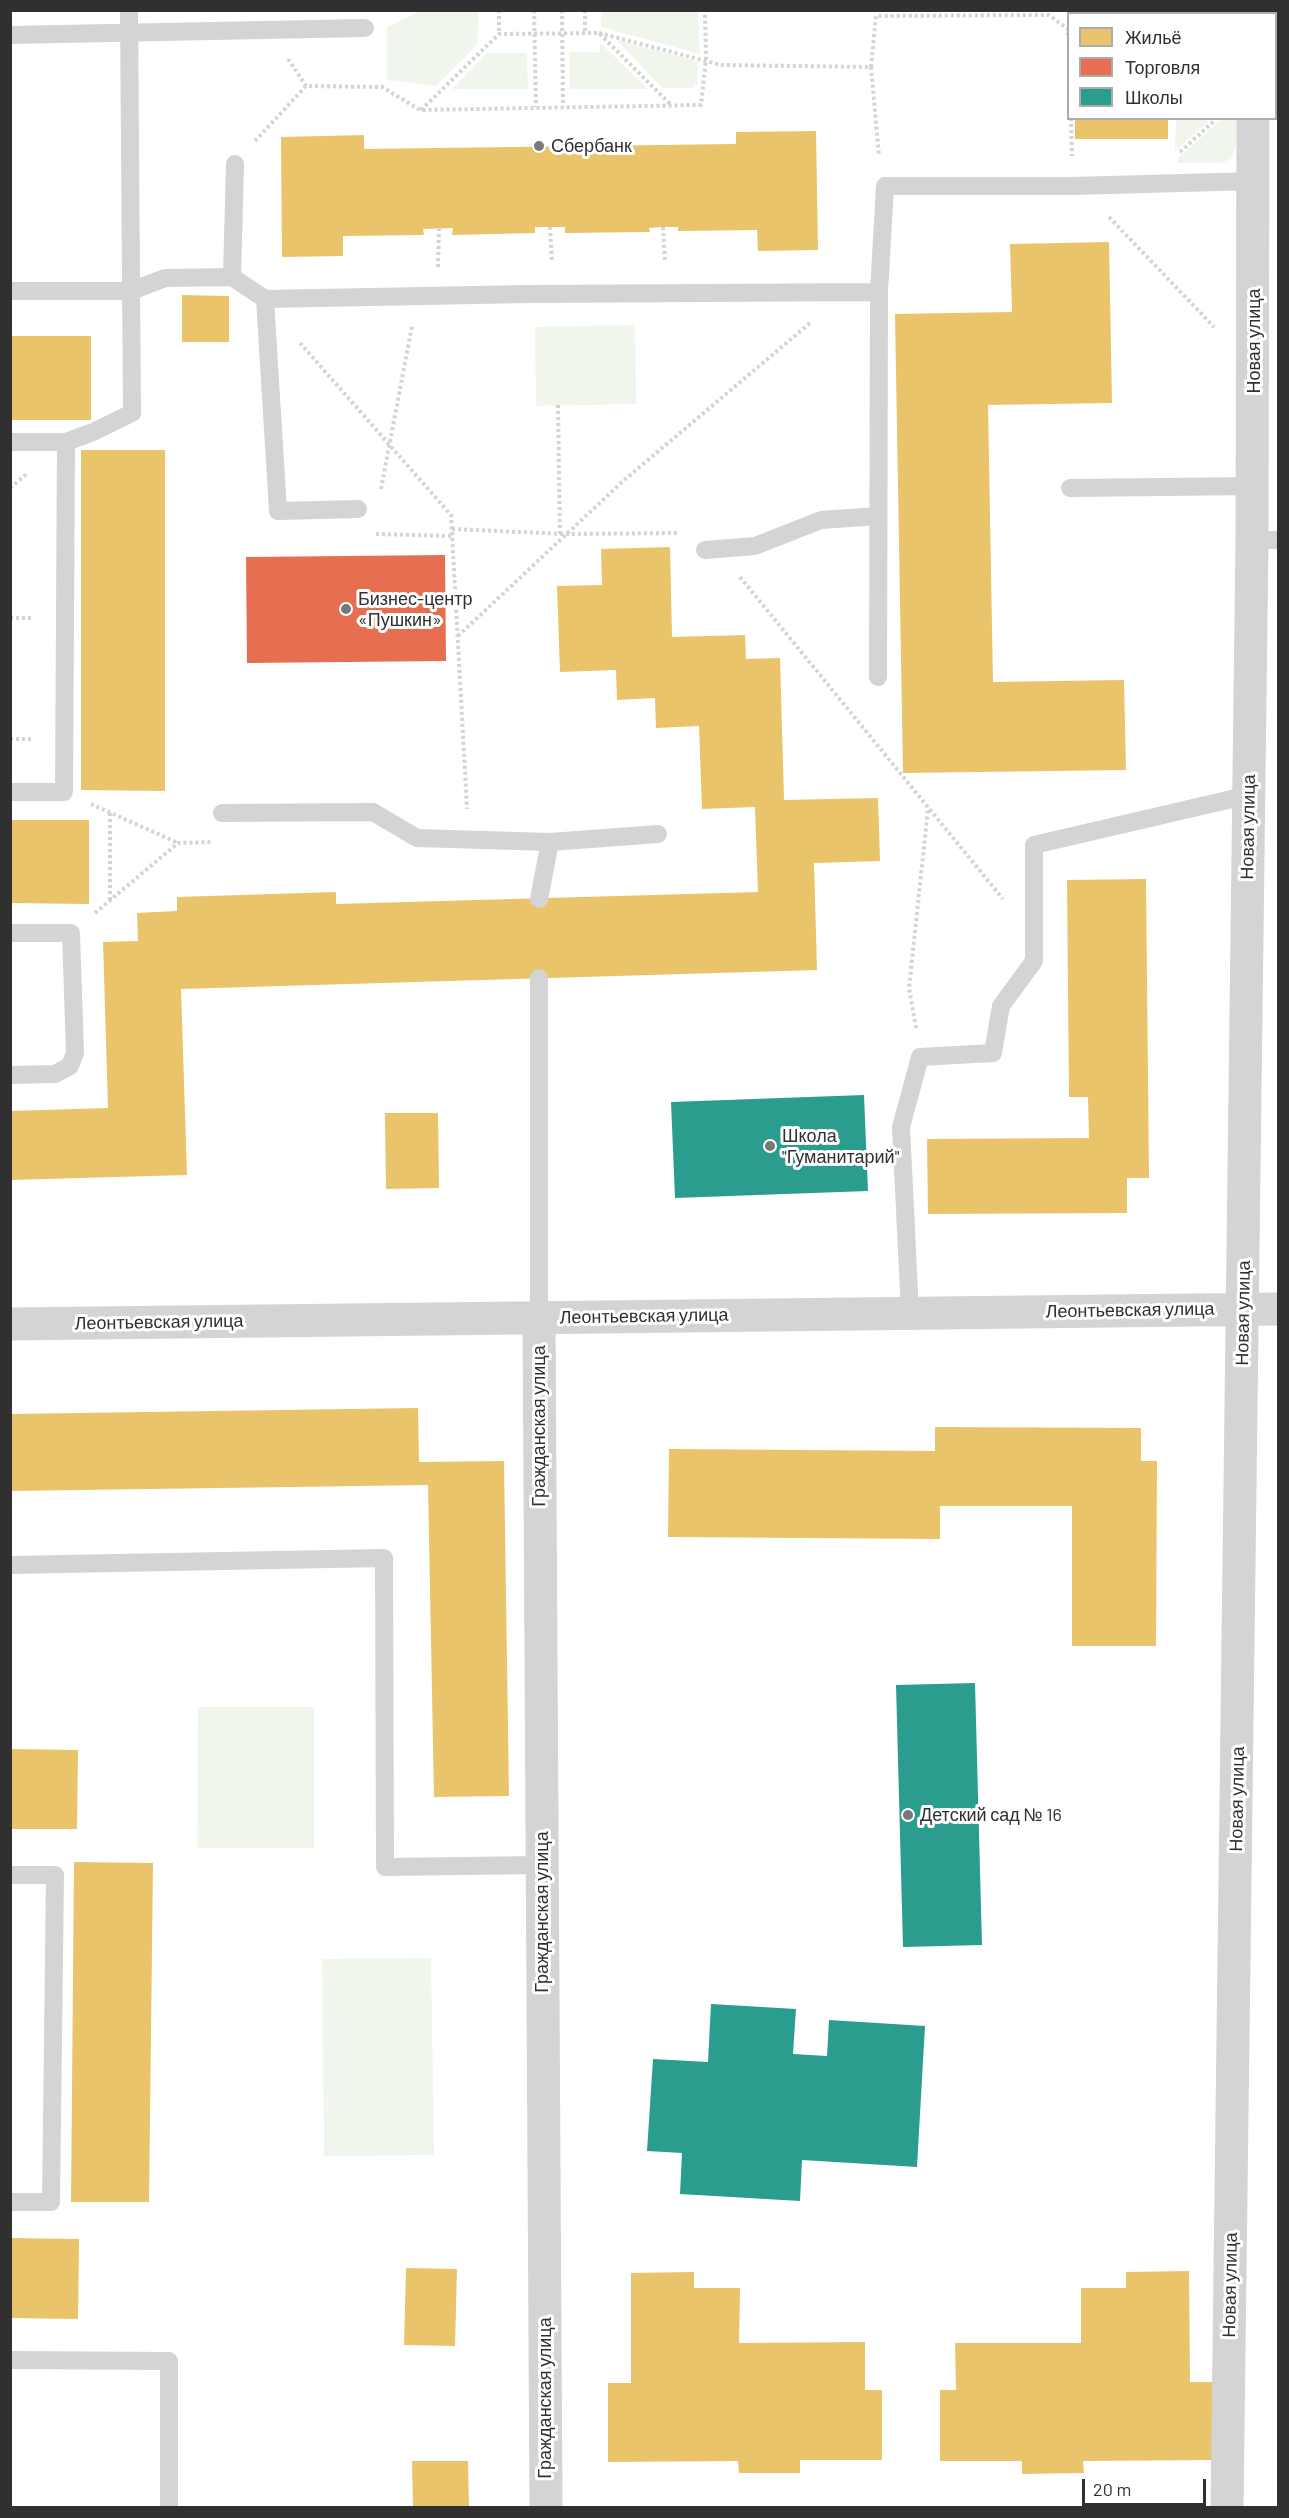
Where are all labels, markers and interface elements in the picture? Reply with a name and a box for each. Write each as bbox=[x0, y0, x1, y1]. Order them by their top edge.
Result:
legend bbox=[1067, 12, 1277, 120]
text: Жильё bbox=[1125, 26, 1182, 48]
text: Торговля bbox=[1125, 56, 1200, 78]
text: Школы bbox=[1125, 86, 1183, 108]
place label: Сбербанк bbox=[551, 135, 632, 157]
marker: Сбербанк bbox=[532, 139, 546, 153]
street label: Новая улица bbox=[1243, 288, 1265, 394]
place label: Бизнес-центр «Пушкин» bbox=[358, 588, 472, 630]
marker: Бизнес-центр «Пушкин» bbox=[339, 602, 353, 616]
street label: Новая улица bbox=[1236, 774, 1260, 880]
place label: Школа "Гуманитарий" bbox=[782, 1125, 899, 1168]
marker: Школа "Гуманитарий" bbox=[763, 1139, 777, 1153]
street label: Новая улица bbox=[1231, 1260, 1255, 1366]
street label: Леонтьевская улица bbox=[1045, 1298, 1215, 1322]
street label: Леонтьевская улица bbox=[559, 1304, 729, 1328]
street label: Леонтьевская улица bbox=[74, 1310, 244, 1334]
street label: Гражданская улица bbox=[528, 1345, 550, 1507]
street label: Новая улица bbox=[1225, 1746, 1249, 1852]
place label: Детский сад № 16 bbox=[920, 1804, 1062, 1826]
marker: Детский сад № 16 bbox=[901, 1808, 915, 1822]
street label: Гражданская улица bbox=[531, 1831, 553, 1993]
street label: Новая улица bbox=[1218, 2232, 1242, 2338]
street label: Гражданская улица bbox=[534, 2317, 556, 2479]
scale bar bbox=[1085, 2467, 1210, 2505]
text: 20 m bbox=[1093, 2478, 1131, 2500]

